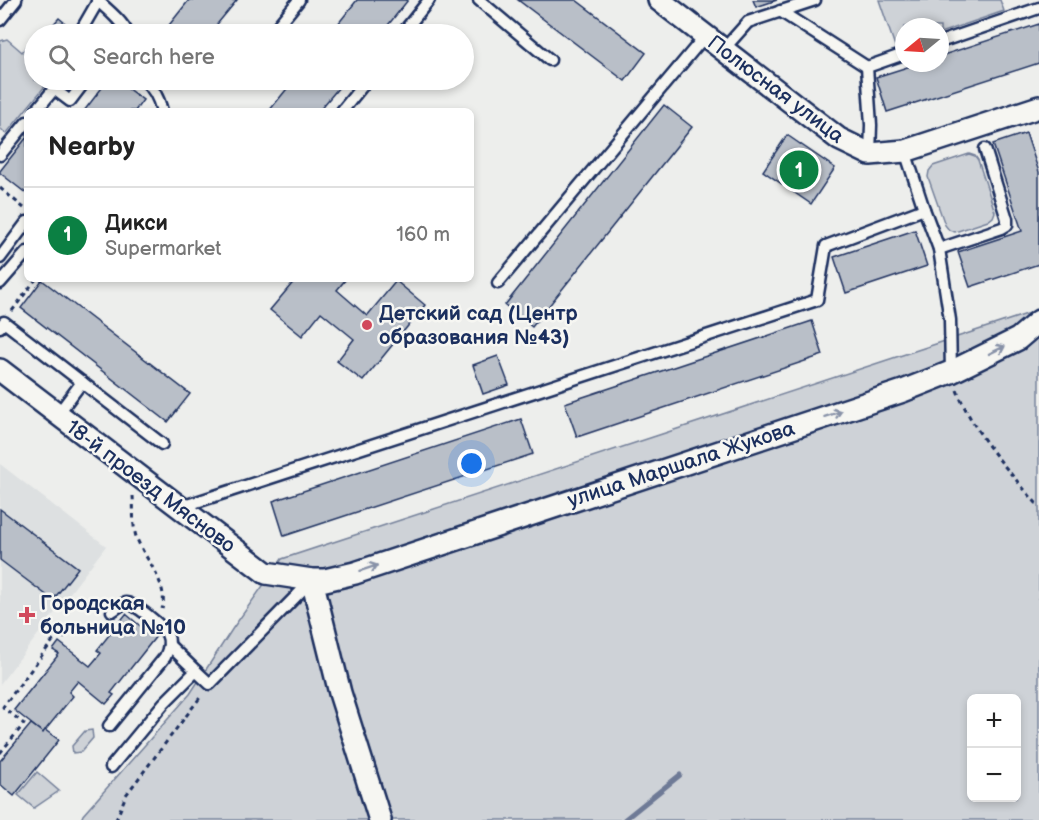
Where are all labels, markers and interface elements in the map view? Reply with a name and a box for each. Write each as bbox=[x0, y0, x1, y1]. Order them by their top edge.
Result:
north arrow bbox=[895, 18, 949, 72]
search box bbox=[24, 24, 474, 90]
street label: Полюсная улица bbox=[703, 30, 849, 149]
icon: search bbox=[45, 41, 78, 74]
text: Search here bbox=[93, 44, 215, 71]
text: Nearby bbox=[48, 132, 135, 163]
pin: 1 bbox=[780, 148, 818, 192]
text: Дикси bbox=[105, 210, 168, 237]
text: 1 bbox=[63, 223, 72, 247]
text: 160 m bbox=[396, 223, 450, 247]
text: Supermarket bbox=[105, 237, 221, 261]
place label: Детский сад (Центр образования №43) bbox=[379, 301, 578, 350]
marker: Детский сад (Центр образования №43) bbox=[360, 318, 374, 332]
one-way arrow bbox=[987, 343, 1005, 355]
one-way arrow bbox=[823, 408, 842, 419]
street label: 18-й проезд Мясново bbox=[61, 415, 240, 558]
street label: улица Маршала Жукова bbox=[564, 416, 798, 513]
your location bbox=[457, 449, 486, 478]
one-way arrow bbox=[359, 562, 378, 573]
place label: Городская больница №10 bbox=[40, 591, 186, 640]
marker: Городская больница №10 bbox=[18, 606, 36, 624]
map controls bbox=[967, 694, 1021, 802]
button: + bbox=[967, 694, 1021, 748]
button: − bbox=[967, 748, 1021, 802]

